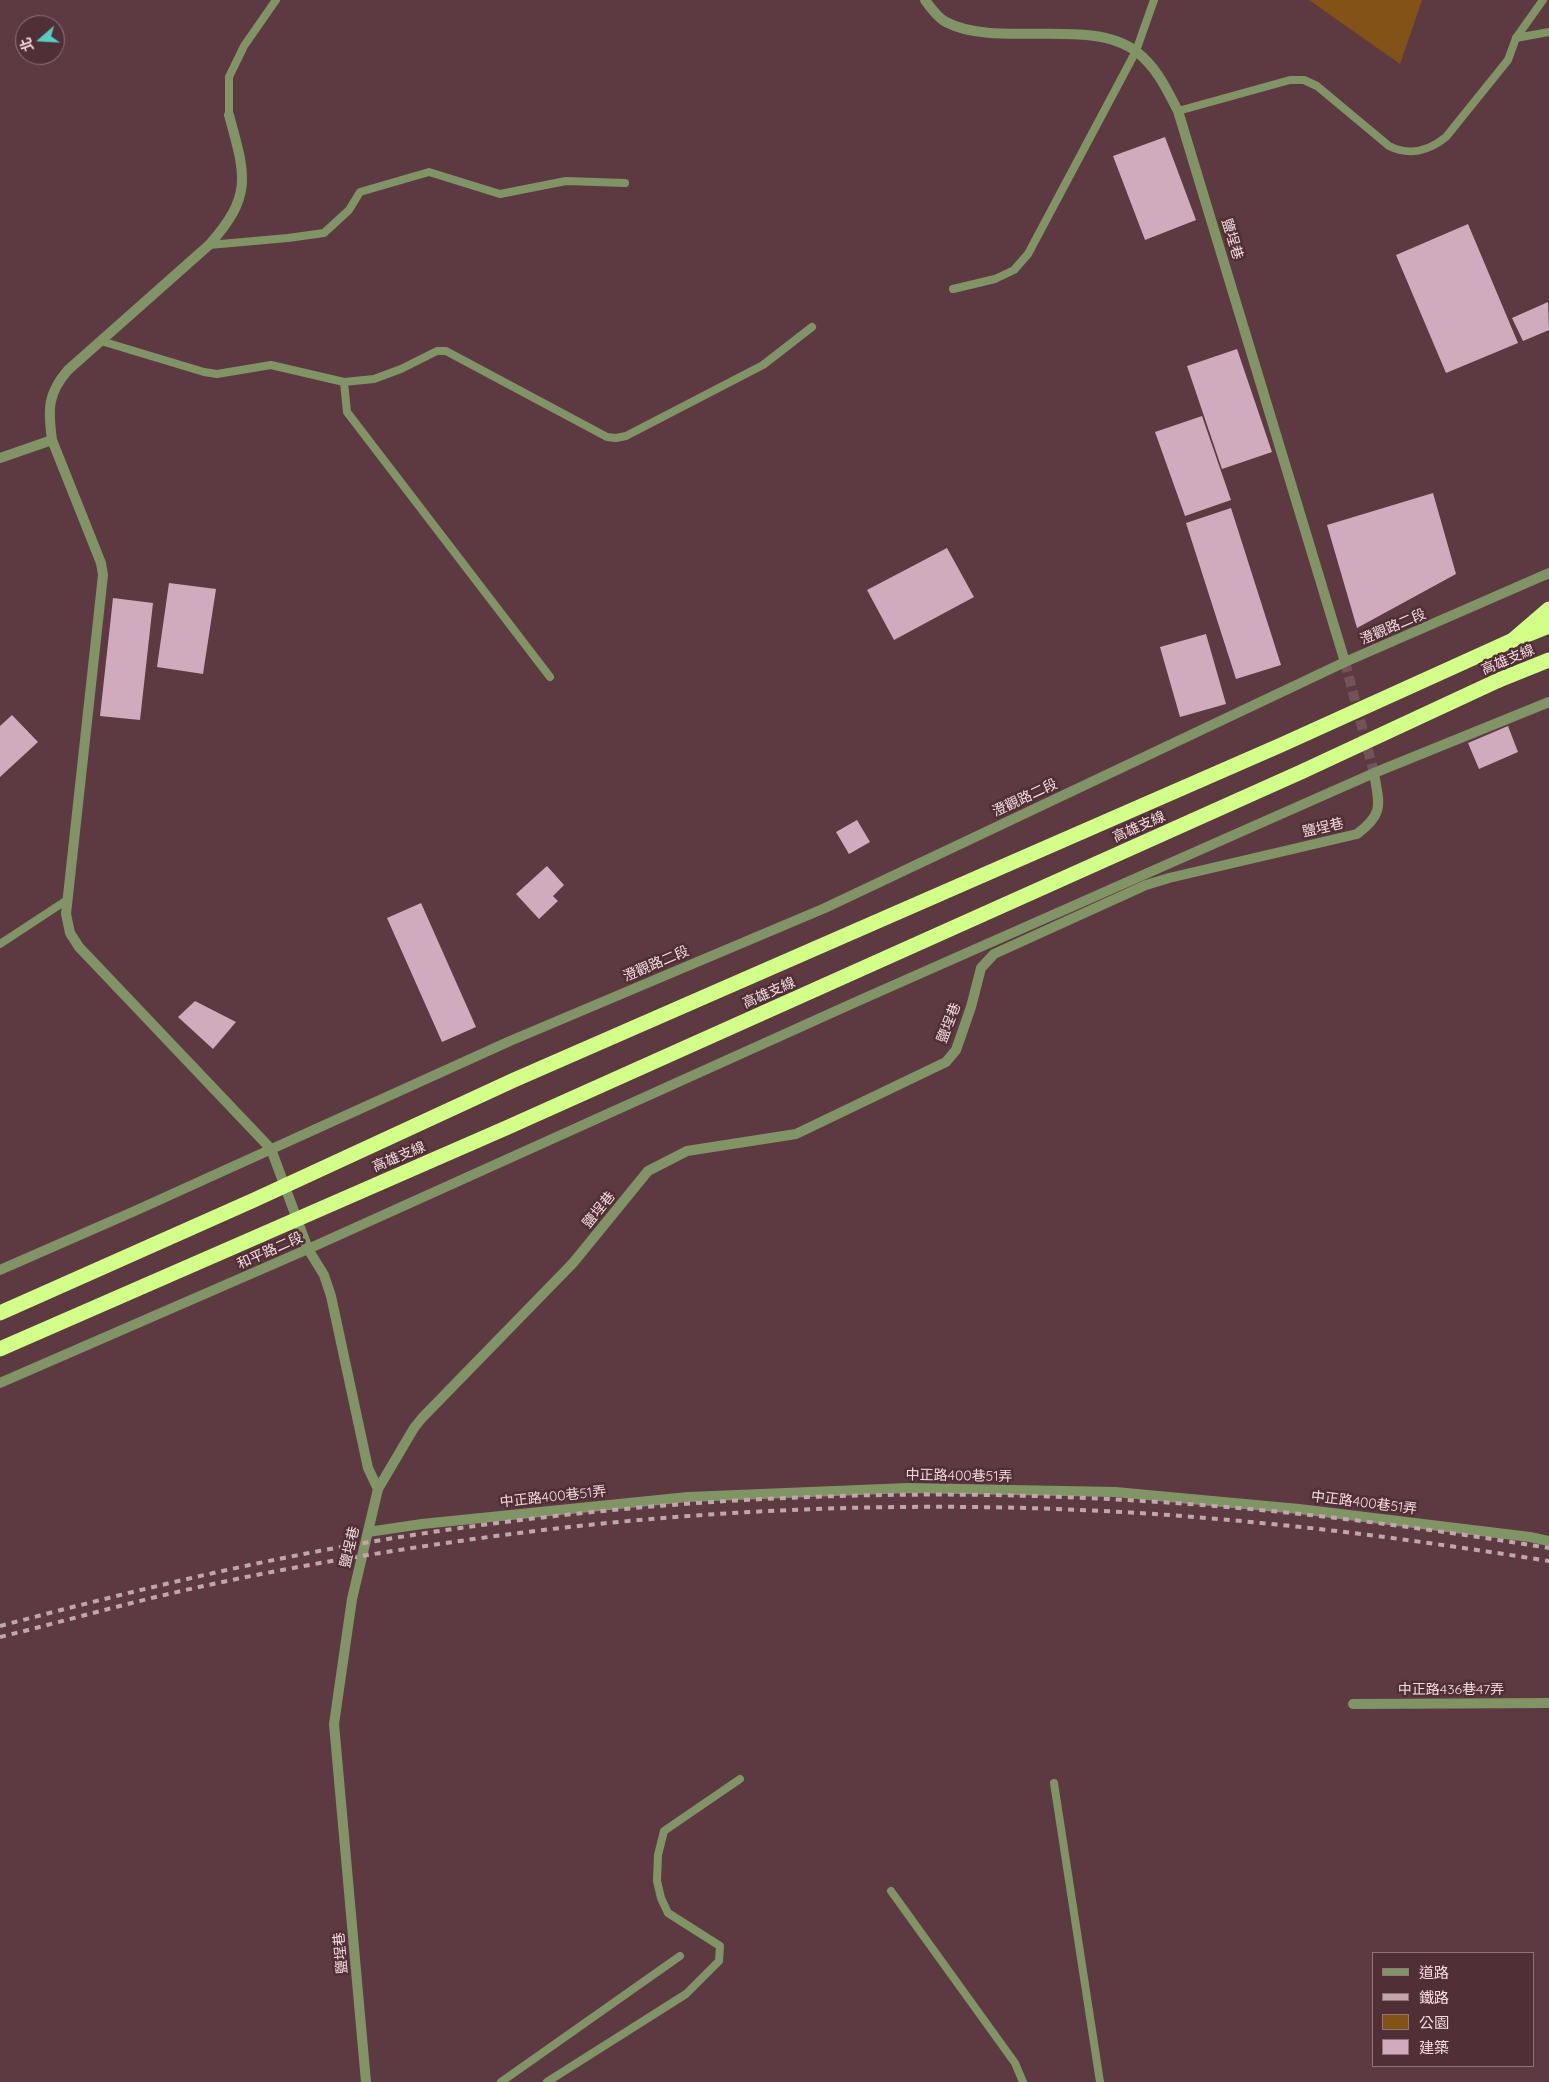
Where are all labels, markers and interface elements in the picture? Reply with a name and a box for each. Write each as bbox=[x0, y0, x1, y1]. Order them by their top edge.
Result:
north arrow bbox=[15, 15, 65, 65]
text: 北 bbox=[16, 35, 38, 54]
street label: 鹽埕巷 bbox=[1218, 216, 1246, 262]
street label: 澄觀路二段 bbox=[1358, 606, 1428, 648]
street label: 高雄支線 bbox=[1479, 641, 1537, 679]
street label: 澄觀路二段 bbox=[990, 776, 1060, 820]
street label: 高雄支線 bbox=[1110, 808, 1168, 846]
street label: 鹽埕巷 bbox=[1301, 815, 1345, 841]
street label: 澄觀路二段 bbox=[621, 943, 691, 985]
street label: 高雄支線 bbox=[740, 974, 798, 1012]
street label: 鹽埕巷 bbox=[934, 1000, 964, 1046]
street label: 高雄支線 bbox=[370, 1138, 428, 1176]
street label: 鹽埕巷 bbox=[579, 1188, 619, 1232]
street label: 和平路二段 bbox=[235, 1229, 305, 1273]
street label: 中正路400巷51弄 bbox=[905, 1467, 1013, 1485]
street label: 中正路400巷51弄 bbox=[499, 1483, 607, 1511]
street label: 中正路400巷51弄 bbox=[1310, 1488, 1418, 1518]
street label: 鹽埕巷 bbox=[337, 1525, 363, 1569]
street label: 中正路436巷47弄 bbox=[1398, 1682, 1504, 1698]
street label: 鹽埕巷 bbox=[331, 1931, 351, 1975]
legend bbox=[1372, 1952, 1534, 2067]
text: 道路 bbox=[1419, 1963, 1449, 1982]
text: 鐵路 bbox=[1419, 1988, 1449, 2007]
text: 公園 bbox=[1419, 2013, 1449, 2032]
text: 建築 bbox=[1419, 2038, 1449, 2057]

